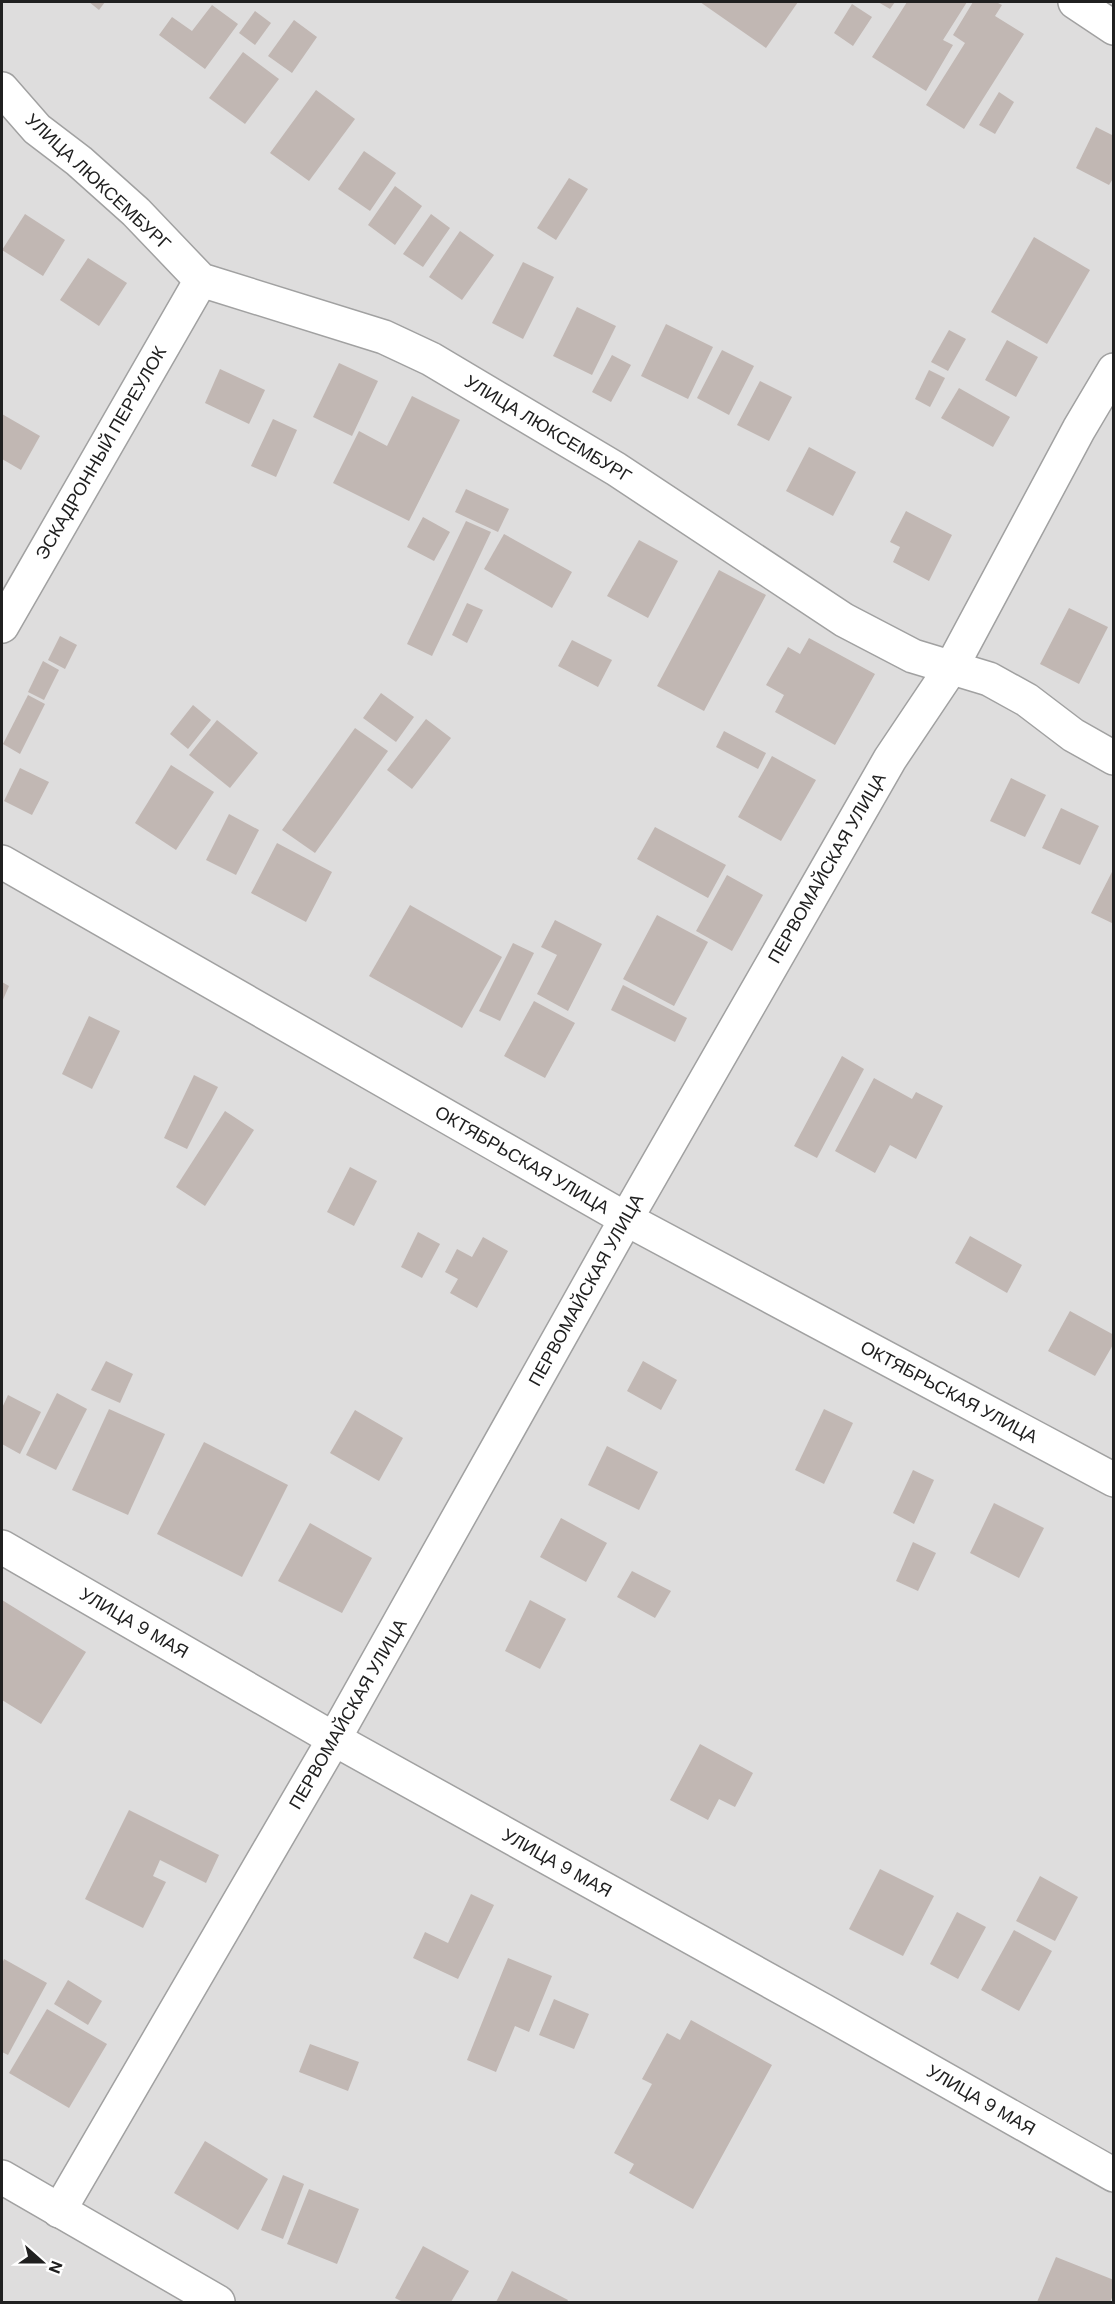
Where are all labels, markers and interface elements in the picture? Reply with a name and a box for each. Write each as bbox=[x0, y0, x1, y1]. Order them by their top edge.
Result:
street label: УЛИЦА ЛЮКСЕМБУРГ bbox=[20, 108, 176, 256]
street label: ЭСКАДРОННЫЙ ПЕРЕУЛОК bbox=[30, 342, 172, 564]
street label: УЛИЦА ЛЮКСЕМБУРГ bbox=[460, 370, 636, 488]
street label: ПЕРВОМАЙСКАЯ УЛИЦА bbox=[762, 768, 892, 968]
street label: ОКТЯБРЬСКАЯ УЛИЦА bbox=[430, 1100, 614, 1220]
street label: ПЕРВОМАЙСКАЯ УЛИЦА bbox=[523, 1190, 649, 1390]
street label: ОКТЯБРЬСКАЯ УЛИЦА bbox=[856, 1335, 1042, 1449]
street label: УЛИЦА 9 МАЯ bbox=[75, 1582, 193, 1664]
street label: ПЕРВОМАЙСКАЯ УЛИЦА bbox=[283, 1614, 413, 1814]
street label: УЛИЦА 9 МАЯ bbox=[498, 1823, 616, 1903]
street label: УЛИЦА 9 МАЯ bbox=[922, 2059, 1040, 2141]
north arrow bbox=[12, 2232, 72, 2292]
text: N bbox=[44, 2258, 67, 2276]

